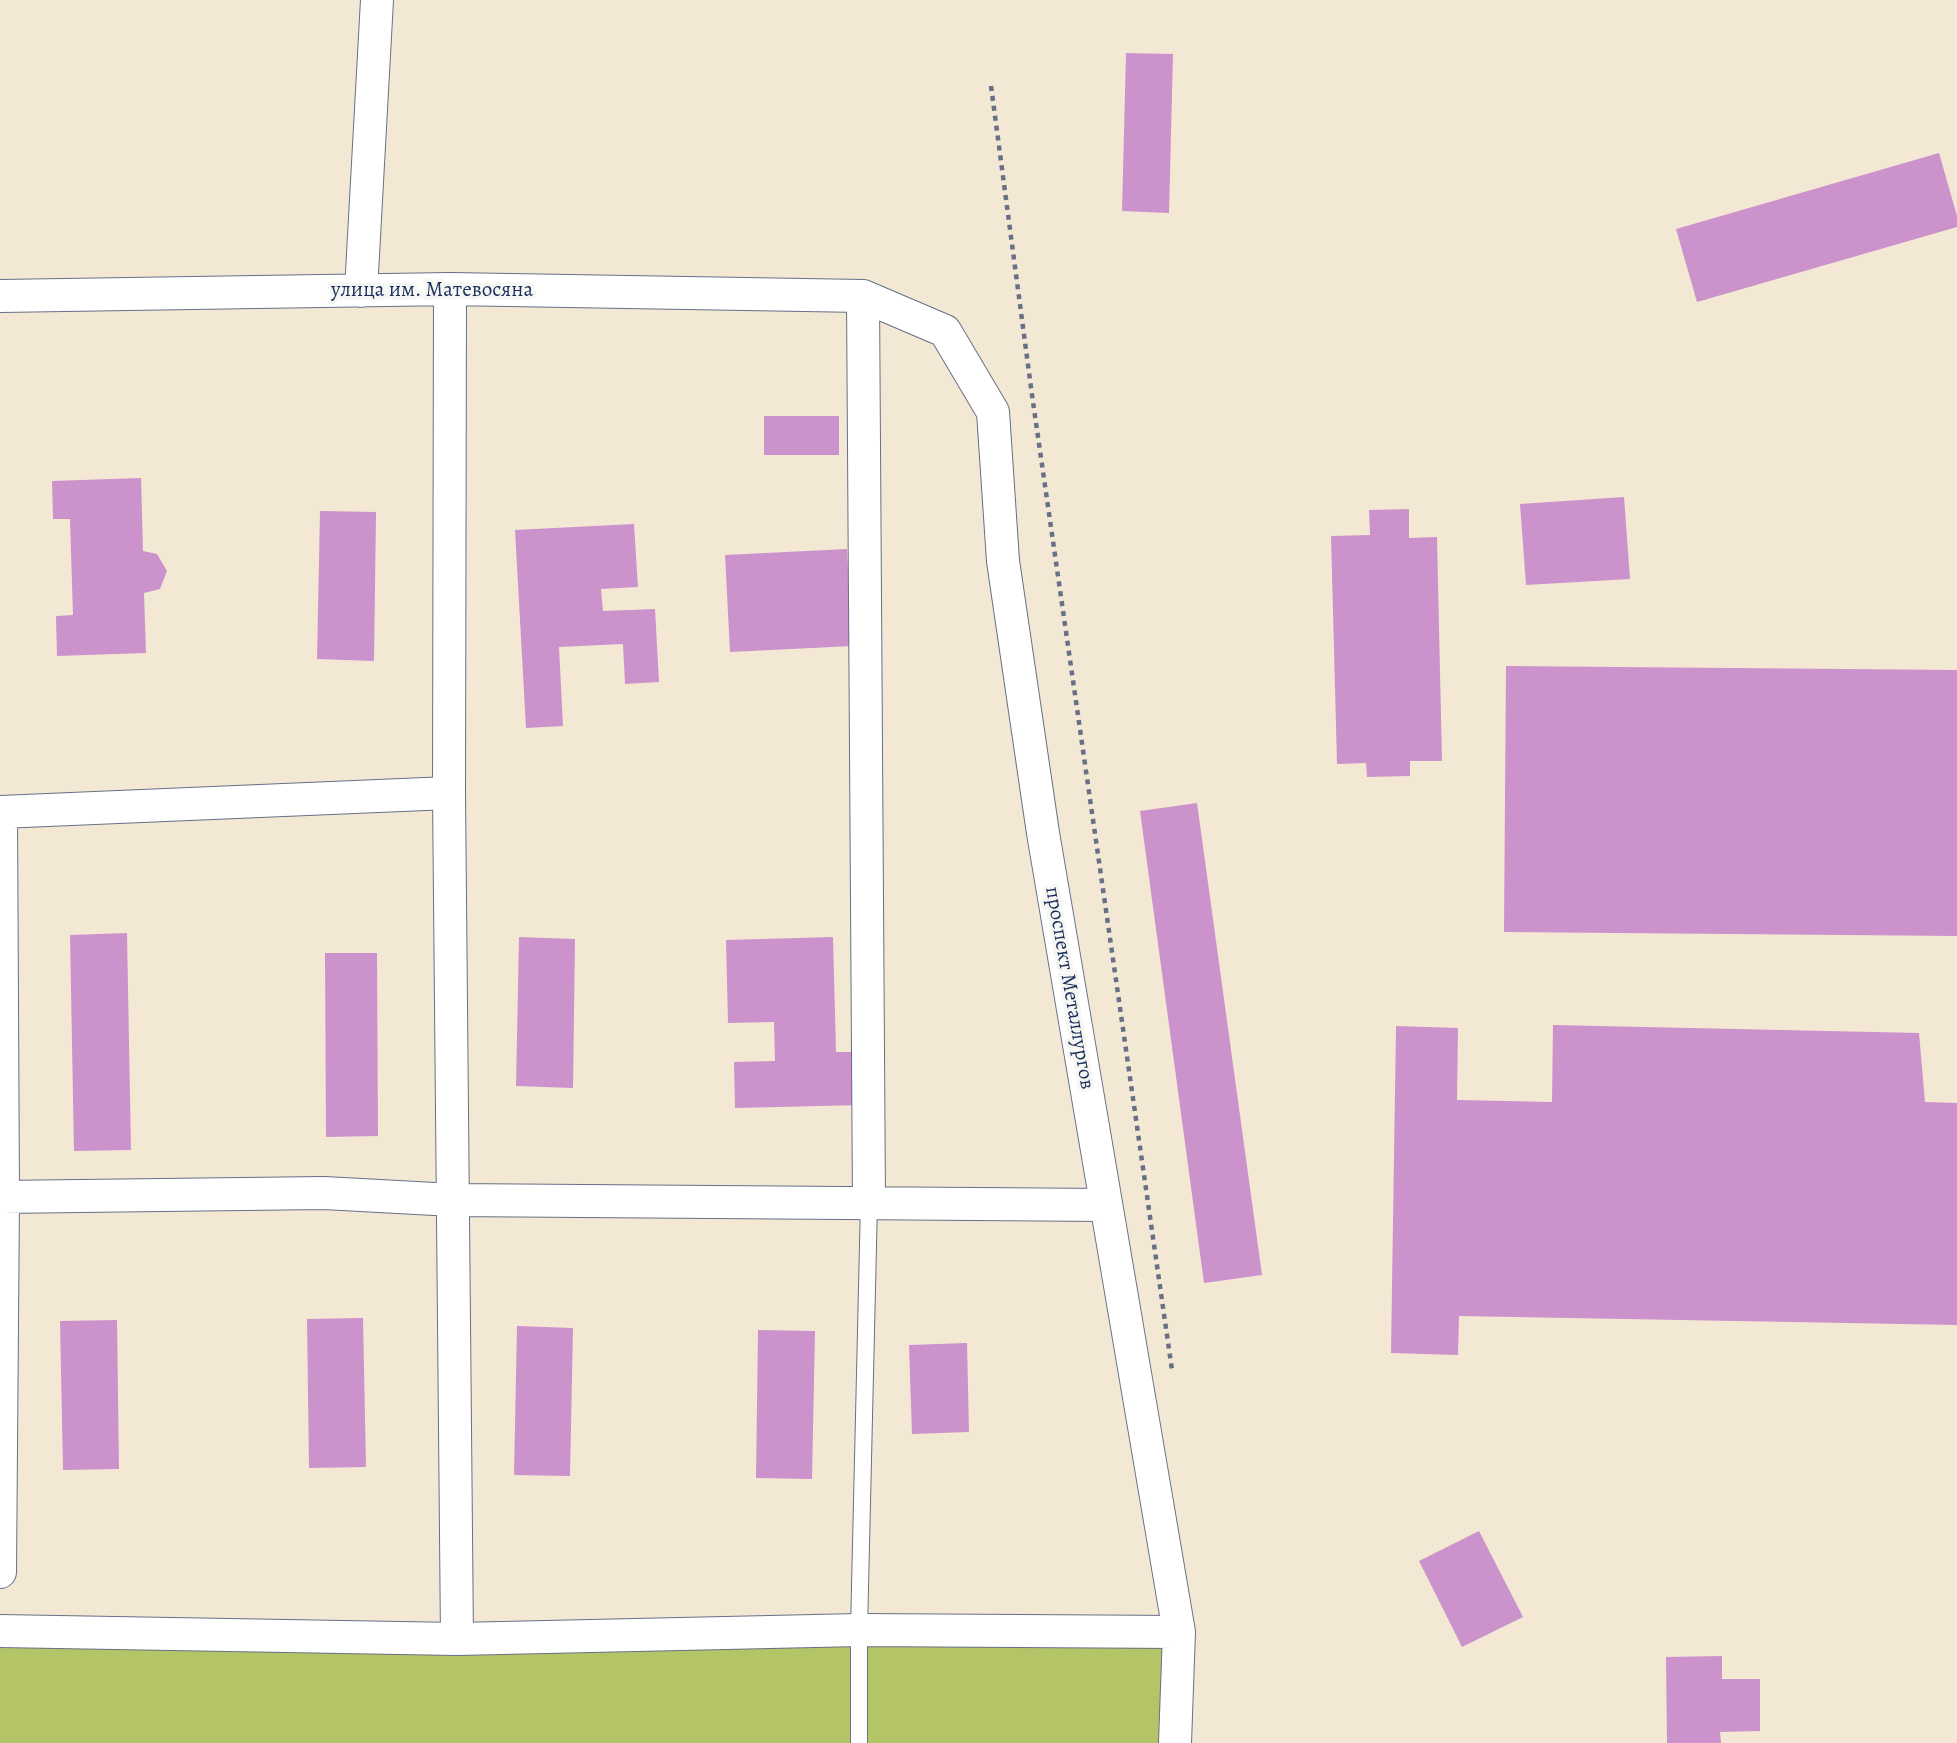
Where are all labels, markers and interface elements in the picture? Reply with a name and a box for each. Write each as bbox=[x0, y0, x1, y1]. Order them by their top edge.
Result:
street label: улица им. Матевосяна bbox=[331, 278, 533, 304]
street label: проспект Металлургов bbox=[1039, 885, 1099, 1091]

